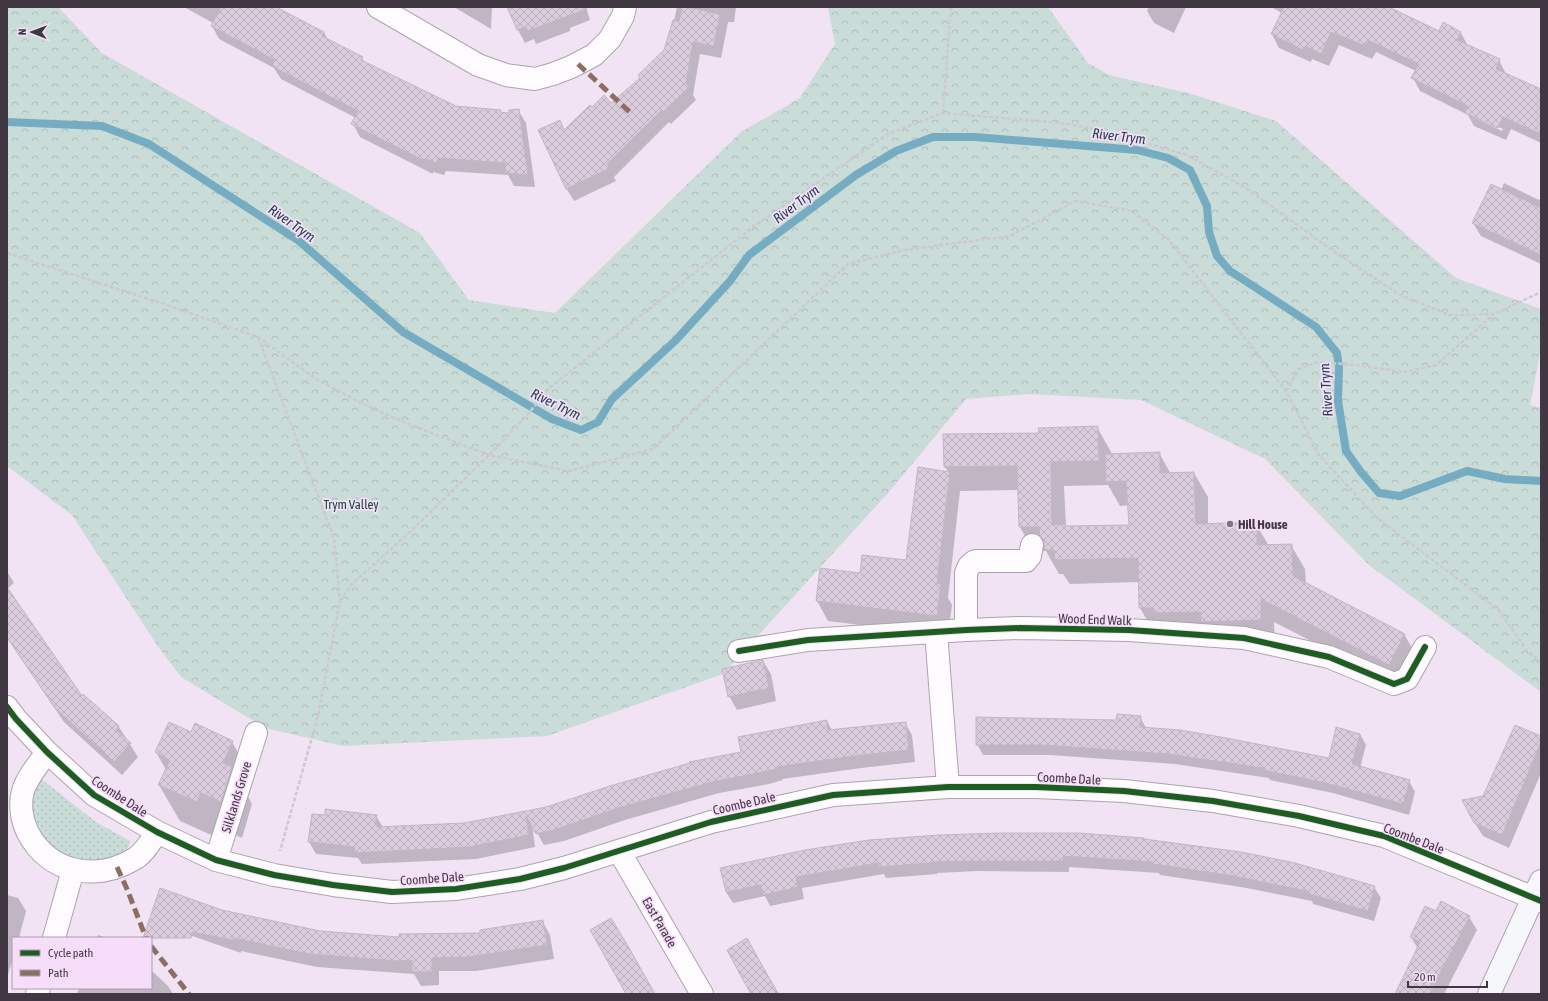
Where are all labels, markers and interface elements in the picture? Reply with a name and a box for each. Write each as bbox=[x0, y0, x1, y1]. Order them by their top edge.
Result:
north arrow bbox=[12, 12, 52, 52]
text: N bbox=[16, 28, 28, 35]
water label: River Trym bbox=[1091, 125, 1147, 147]
water label: River Trym bbox=[770, 181, 822, 227]
water label: River Trym bbox=[265, 201, 319, 245]
water label: River Trym bbox=[1316, 363, 1336, 417]
water label: River Trym bbox=[528, 385, 584, 423]
park label: Trym Valley bbox=[323, 497, 379, 512]
place label: Hill House bbox=[1238, 517, 1288, 532]
marker: Hill House bbox=[1225, 519, 1235, 529]
street label: Wood End Walk bbox=[1058, 611, 1132, 628]
street label: Silklands Grove bbox=[219, 760, 254, 835]
street label: Coombe Dale bbox=[1037, 769, 1101, 788]
street label: Coombe Dale bbox=[89, 773, 151, 820]
street label: Coombe Dale bbox=[711, 789, 777, 818]
street label: Coombe Dale bbox=[1381, 820, 1446, 857]
street label: Coombe Dale bbox=[400, 869, 464, 888]
street label: East Parade bbox=[639, 894, 680, 950]
legend bbox=[12, 937, 152, 989]
text: Cycle path bbox=[48, 946, 93, 960]
scale bar bbox=[1408, 963, 1487, 989]
text: Path bbox=[48, 966, 69, 980]
text: 20 m bbox=[1414, 970, 1436, 984]

